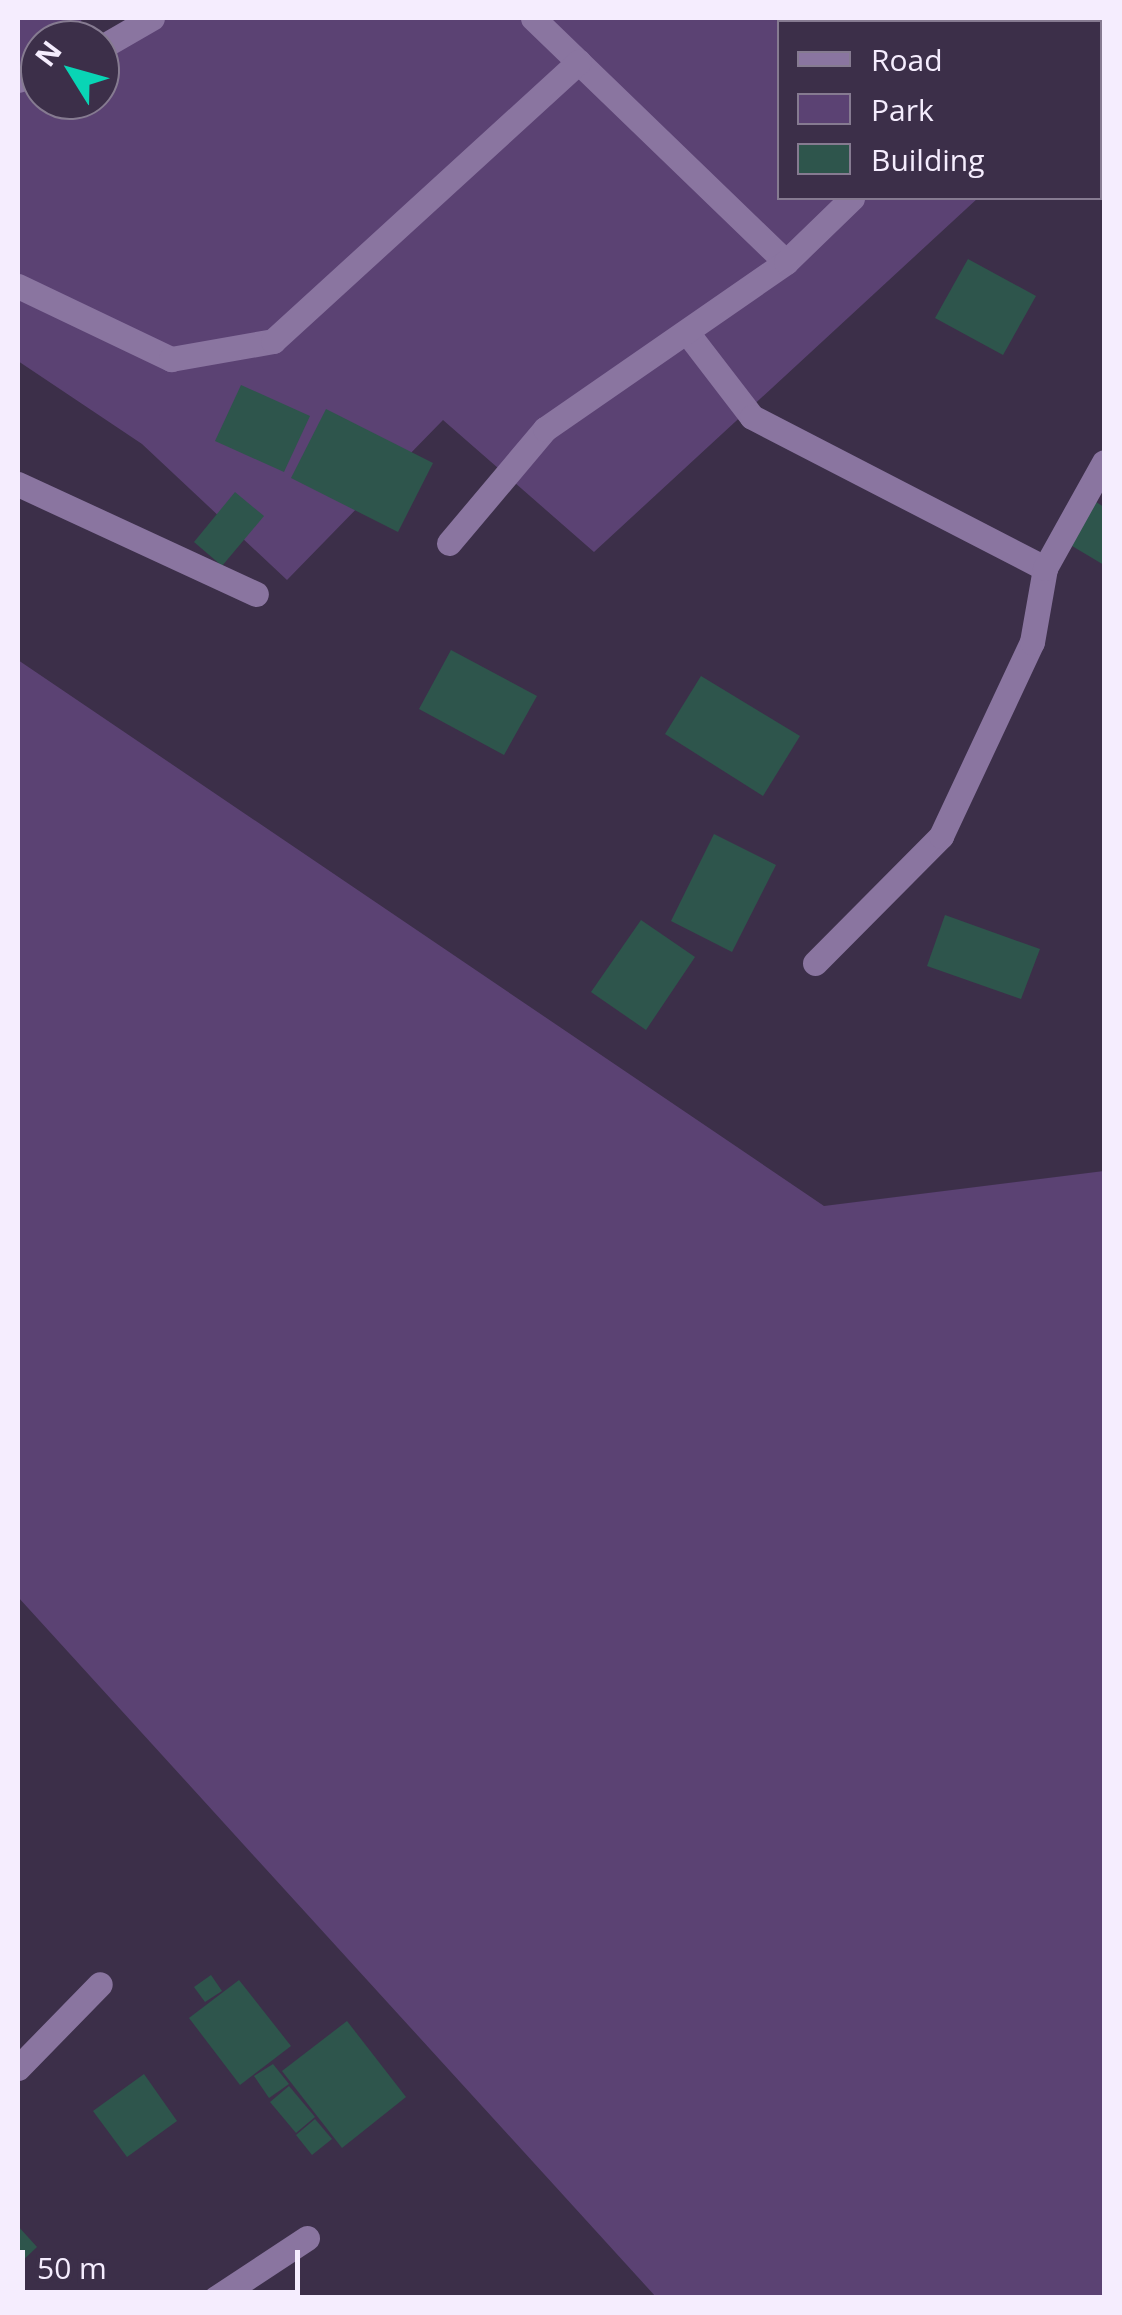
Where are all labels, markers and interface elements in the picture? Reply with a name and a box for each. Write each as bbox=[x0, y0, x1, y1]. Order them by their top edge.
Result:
north arrow bbox=[20, 20, 120, 120]
legend bbox=[777, 20, 1102, 200]
text: N bbox=[26, 33, 70, 74]
text: Road bbox=[871, 39, 943, 80]
text: Park bbox=[871, 89, 934, 130]
text: Building bbox=[871, 139, 985, 180]
scale bar bbox=[25, 2230, 305, 2292]
text: 50 m bbox=[37, 2247, 107, 2288]

